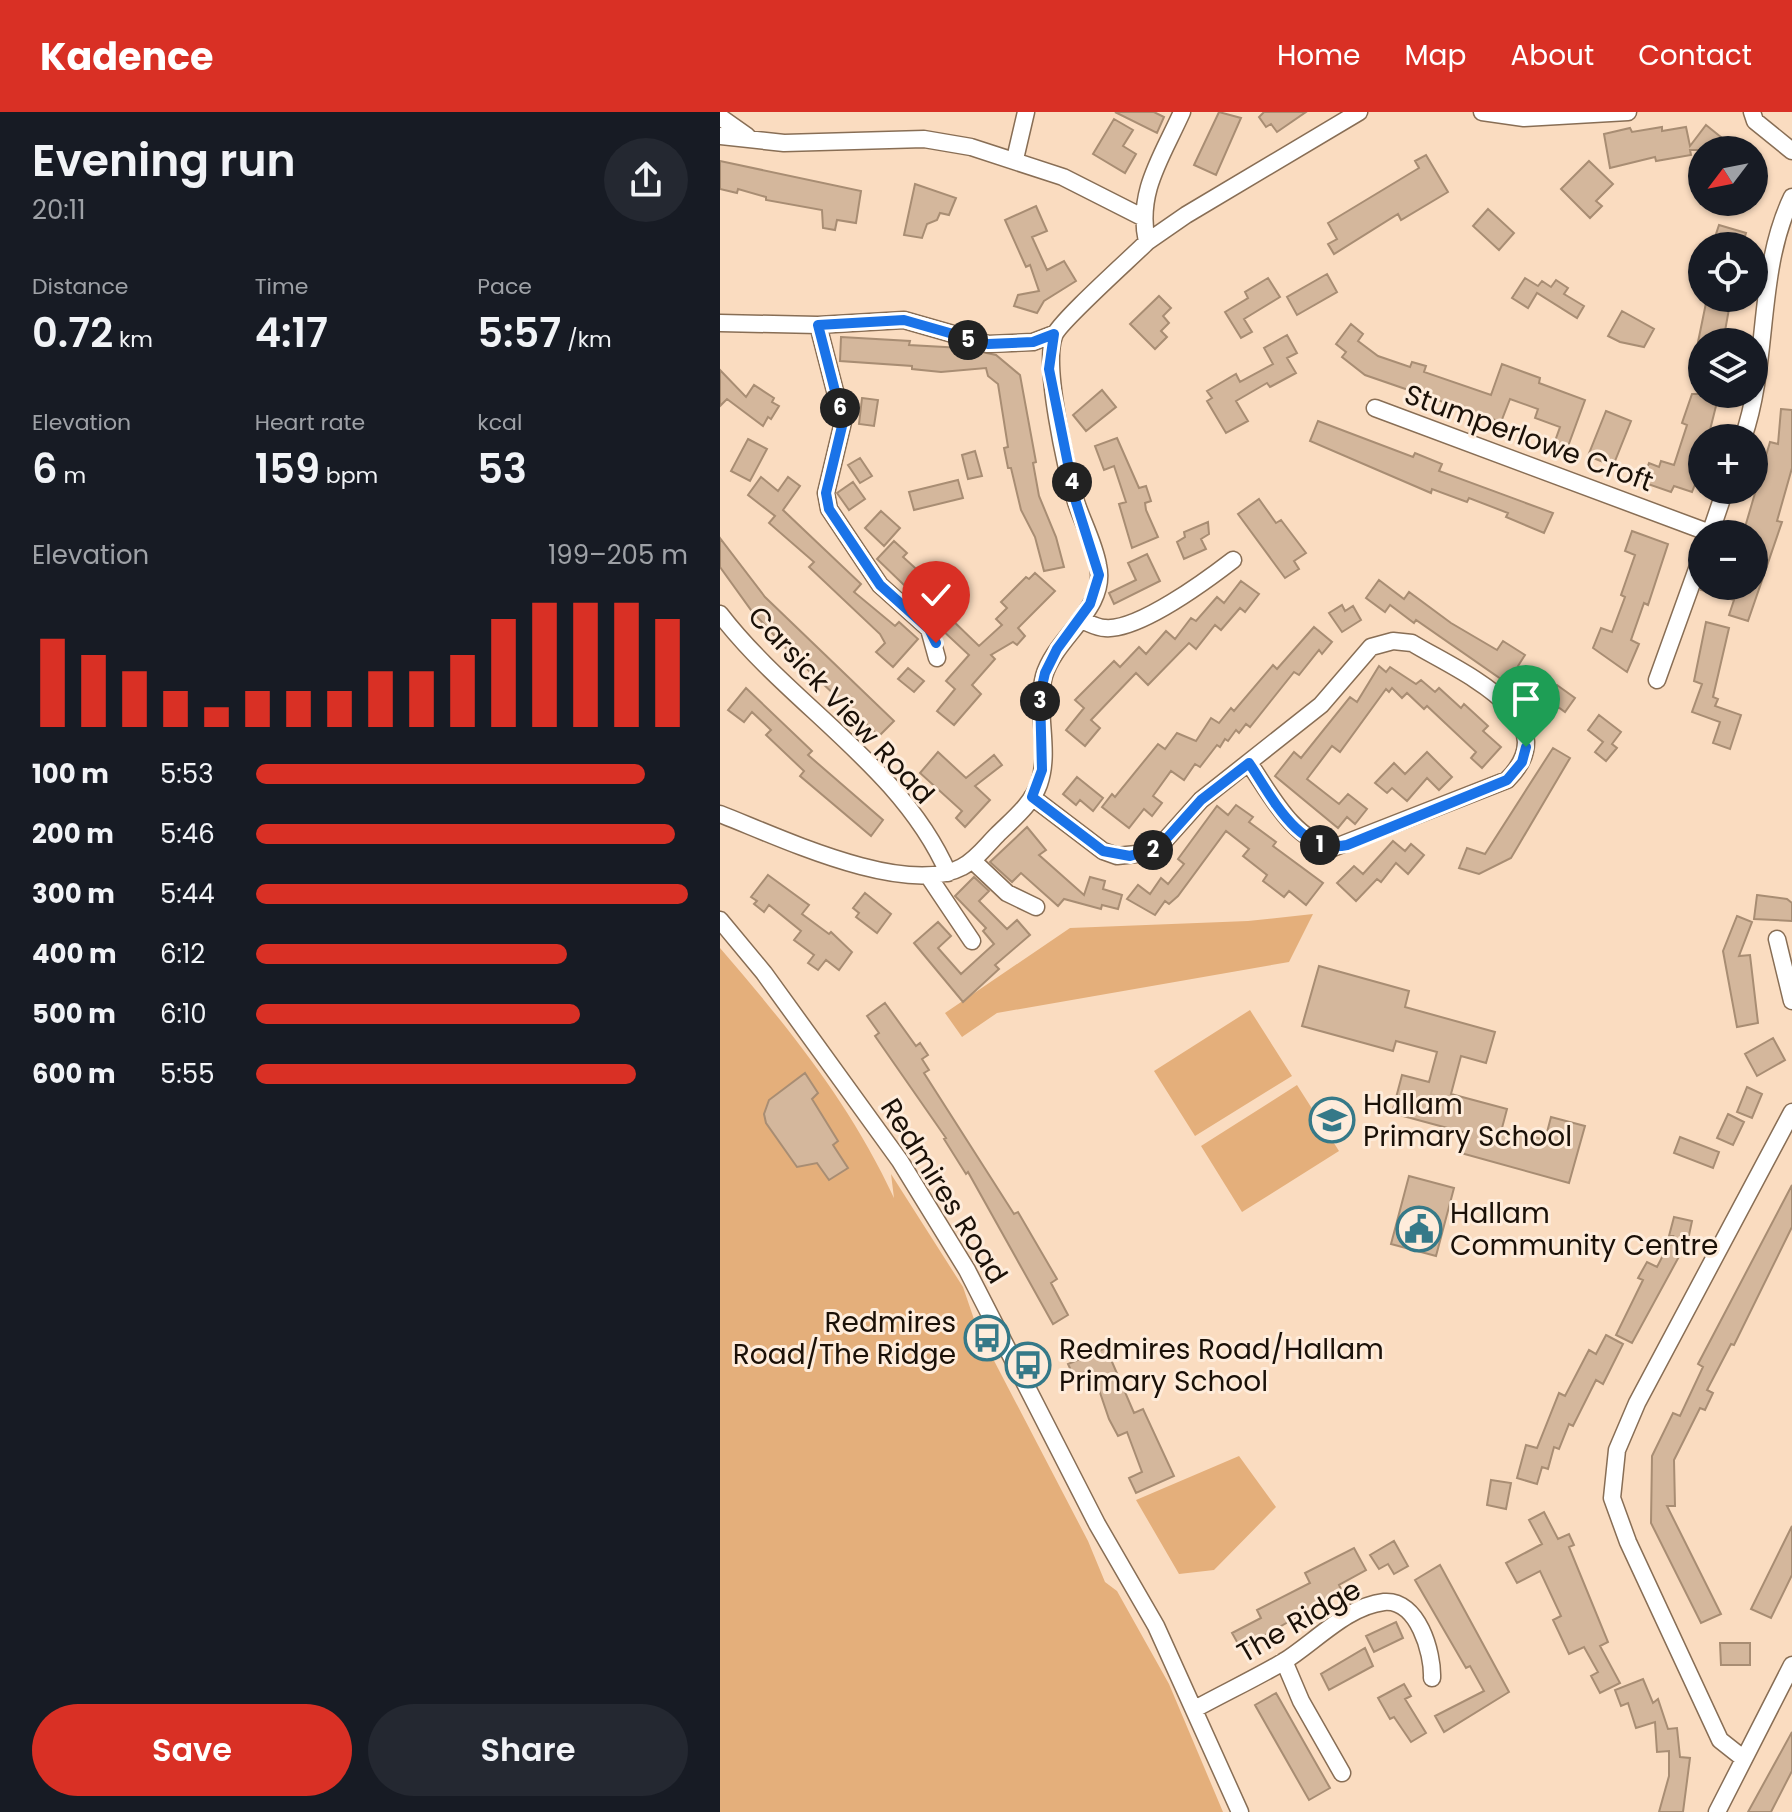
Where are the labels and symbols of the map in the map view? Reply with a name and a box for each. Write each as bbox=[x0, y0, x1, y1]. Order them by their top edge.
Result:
north arrow bbox=[1688, 136, 1768, 216]
pin: 5 bbox=[948, 320, 988, 360]
street label: Stumperlowe Croft bbox=[1399, 375, 1659, 501]
pin: 6 bbox=[820, 388, 860, 428]
pin: 4 bbox=[1052, 462, 1092, 502]
pin bbox=[902, 561, 970, 643]
street label: Carsick View Road bbox=[739, 597, 943, 813]
pin bbox=[1492, 665, 1560, 747]
pin: 3 bbox=[1020, 681, 1060, 721]
pin: 1 bbox=[1300, 825, 1340, 865]
pin: 2 bbox=[1133, 830, 1173, 870]
place label: Hallam Primary School bbox=[1363, 1085, 1572, 1156]
street label: Redmires Road bbox=[871, 1091, 1017, 1291]
school or university icon: Hallam Primary School bbox=[1308, 1096, 1356, 1144]
place label: Hallam Community Centre bbox=[1450, 1194, 1718, 1265]
public building icon: Hallam Community Centre bbox=[1395, 1205, 1443, 1253]
place label: Redmires Road/The Ridge bbox=[733, 1303, 956, 1374]
bus stop icon: Redmires Road/The Ridge bbox=[963, 1314, 1011, 1362]
place label: Redmires Road/Hallam Primary School bbox=[1059, 1330, 1384, 1401]
bus stop icon: Redmires Road/Hallam Primary School bbox=[1004, 1341, 1052, 1389]
street label: The Ridge bbox=[1230, 1570, 1368, 1672]

